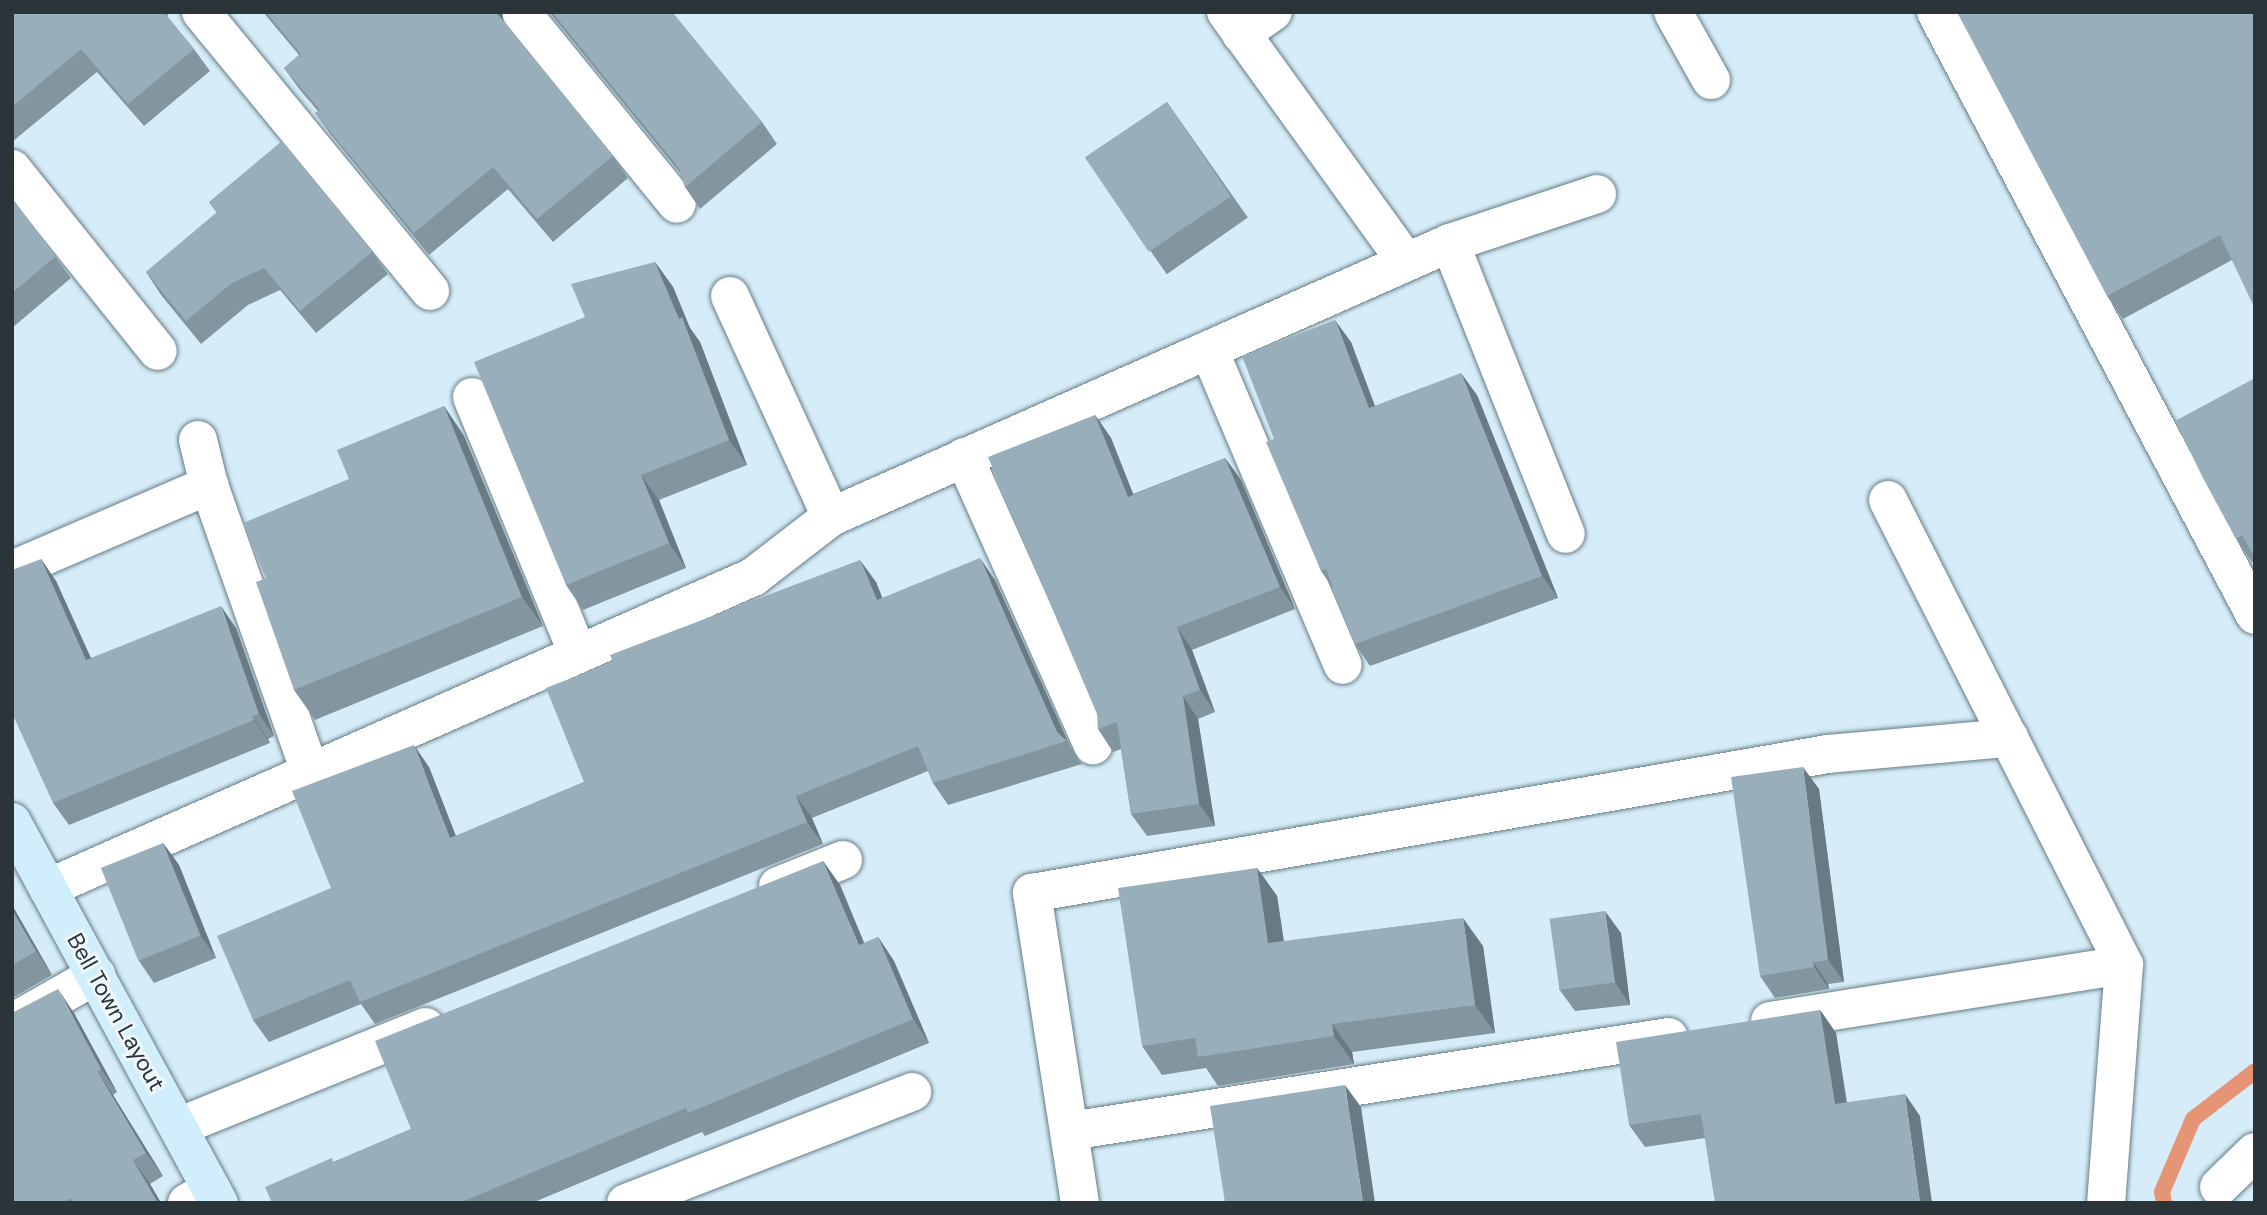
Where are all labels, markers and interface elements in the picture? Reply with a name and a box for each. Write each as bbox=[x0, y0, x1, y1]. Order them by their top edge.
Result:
street label: Bell Town Layout bbox=[61, 928, 171, 1096]

